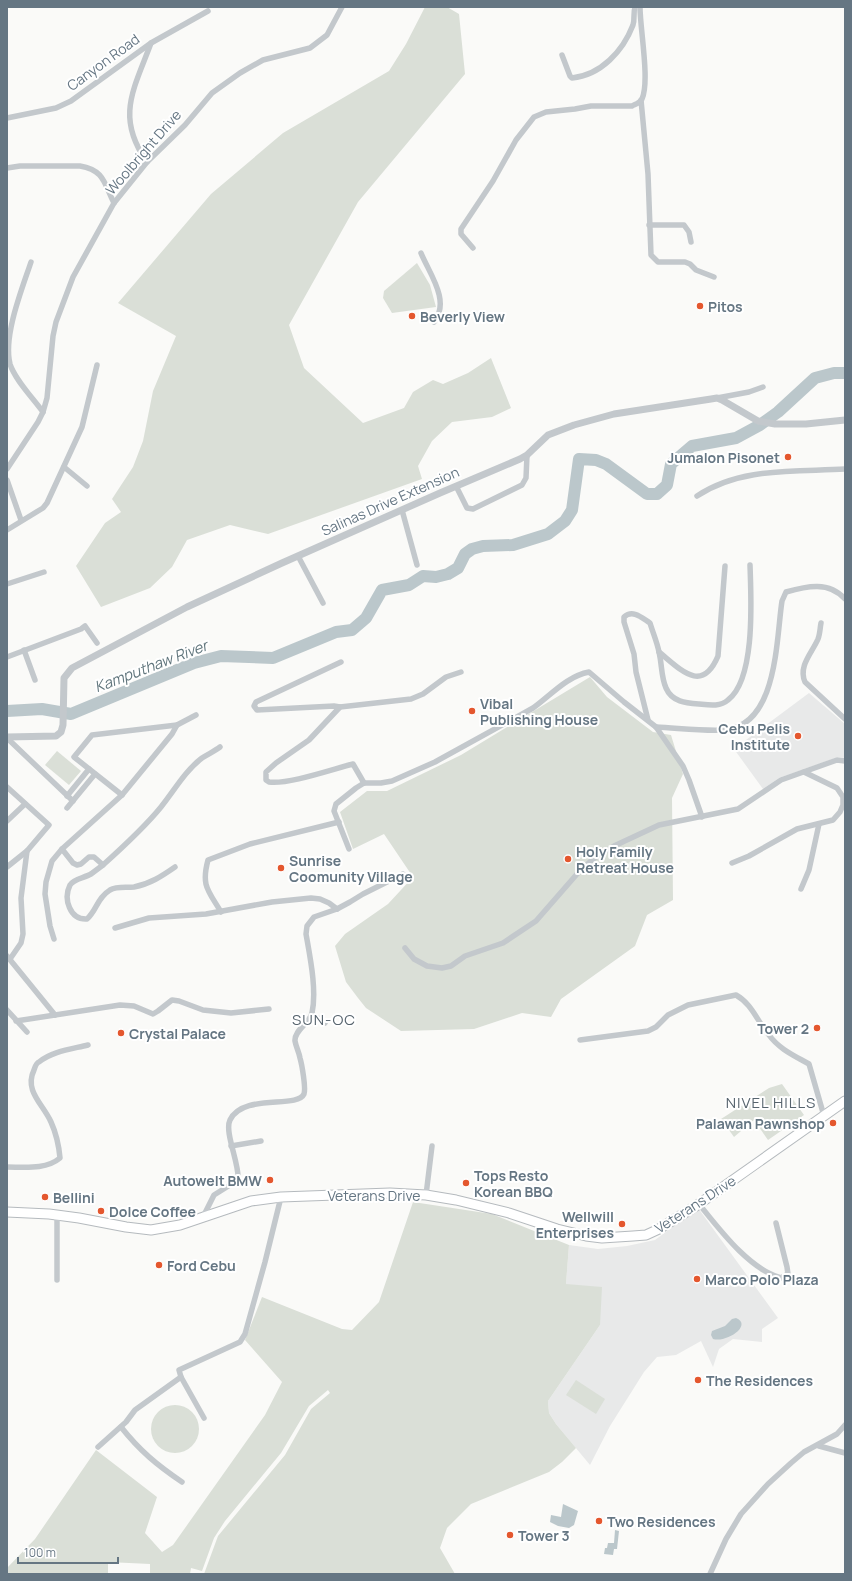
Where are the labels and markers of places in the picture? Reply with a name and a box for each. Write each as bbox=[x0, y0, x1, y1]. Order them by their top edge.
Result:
place label: Pitos bbox=[708, 297, 743, 316]
marker: Pitos bbox=[695, 301, 705, 311]
place label: Beverly View bbox=[420, 307, 505, 326]
marker: Beverly View bbox=[407, 311, 417, 321]
place label: Jumalon Pisonet bbox=[667, 448, 780, 467]
marker: Jumalon Pisonet bbox=[783, 452, 793, 462]
place label: Vibal Publishing House bbox=[480, 694, 598, 729]
marker: Vibal Publishing House bbox=[467, 706, 477, 716]
place label: Cebu Pelis Institute bbox=[718, 719, 790, 754]
marker: Cebu Pelis Institute bbox=[793, 731, 803, 741]
place label: Holy Family Retreat House bbox=[576, 842, 674, 877]
place label: Sunrise Coomunity Village bbox=[289, 851, 413, 886]
marker: Holy Family Retreat House bbox=[563, 854, 573, 864]
marker: Sunrise Coomunity Village bbox=[276, 863, 286, 873]
place label: Tower 2 bbox=[757, 1019, 809, 1038]
marker: Tower 2 bbox=[812, 1023, 822, 1033]
place label: Crystal Palace bbox=[129, 1024, 226, 1043]
marker: Crystal Palace bbox=[116, 1028, 126, 1038]
place label: Palawan Pawnshop bbox=[696, 1114, 825, 1133]
marker: Palawan Pawnshop bbox=[828, 1118, 838, 1128]
place label: Tops Resto Korean BBQ bbox=[474, 1166, 553, 1201]
place label: Autowelt BMW bbox=[163, 1171, 262, 1190]
marker: Autowelt BMW bbox=[265, 1175, 275, 1185]
marker: Tops Resto Korean BBQ bbox=[461, 1178, 471, 1188]
place label: Bellini bbox=[53, 1188, 95, 1207]
marker: Bellini bbox=[40, 1192, 50, 1202]
place label: Dolce Coffee bbox=[109, 1202, 196, 1221]
marker: Dolce Coffee bbox=[96, 1206, 106, 1216]
place label: Wellwill Enterprises bbox=[536, 1207, 614, 1242]
marker: Wellwill Enterprises bbox=[617, 1219, 627, 1229]
place label: Ford Cebu bbox=[167, 1256, 236, 1275]
marker: Ford Cebu bbox=[154, 1260, 164, 1270]
place label: Marco Polo Plaza bbox=[705, 1270, 819, 1289]
marker: Marco Polo Plaza bbox=[692, 1274, 702, 1284]
place label: The Residences bbox=[706, 1371, 813, 1390]
marker: The Residences bbox=[693, 1375, 703, 1385]
place label: Two Residences bbox=[607, 1512, 716, 1531]
marker: Two Residences bbox=[594, 1516, 604, 1526]
place label: Tower 3 bbox=[518, 1526, 570, 1545]
marker: Tower 3 bbox=[505, 1530, 515, 1540]

